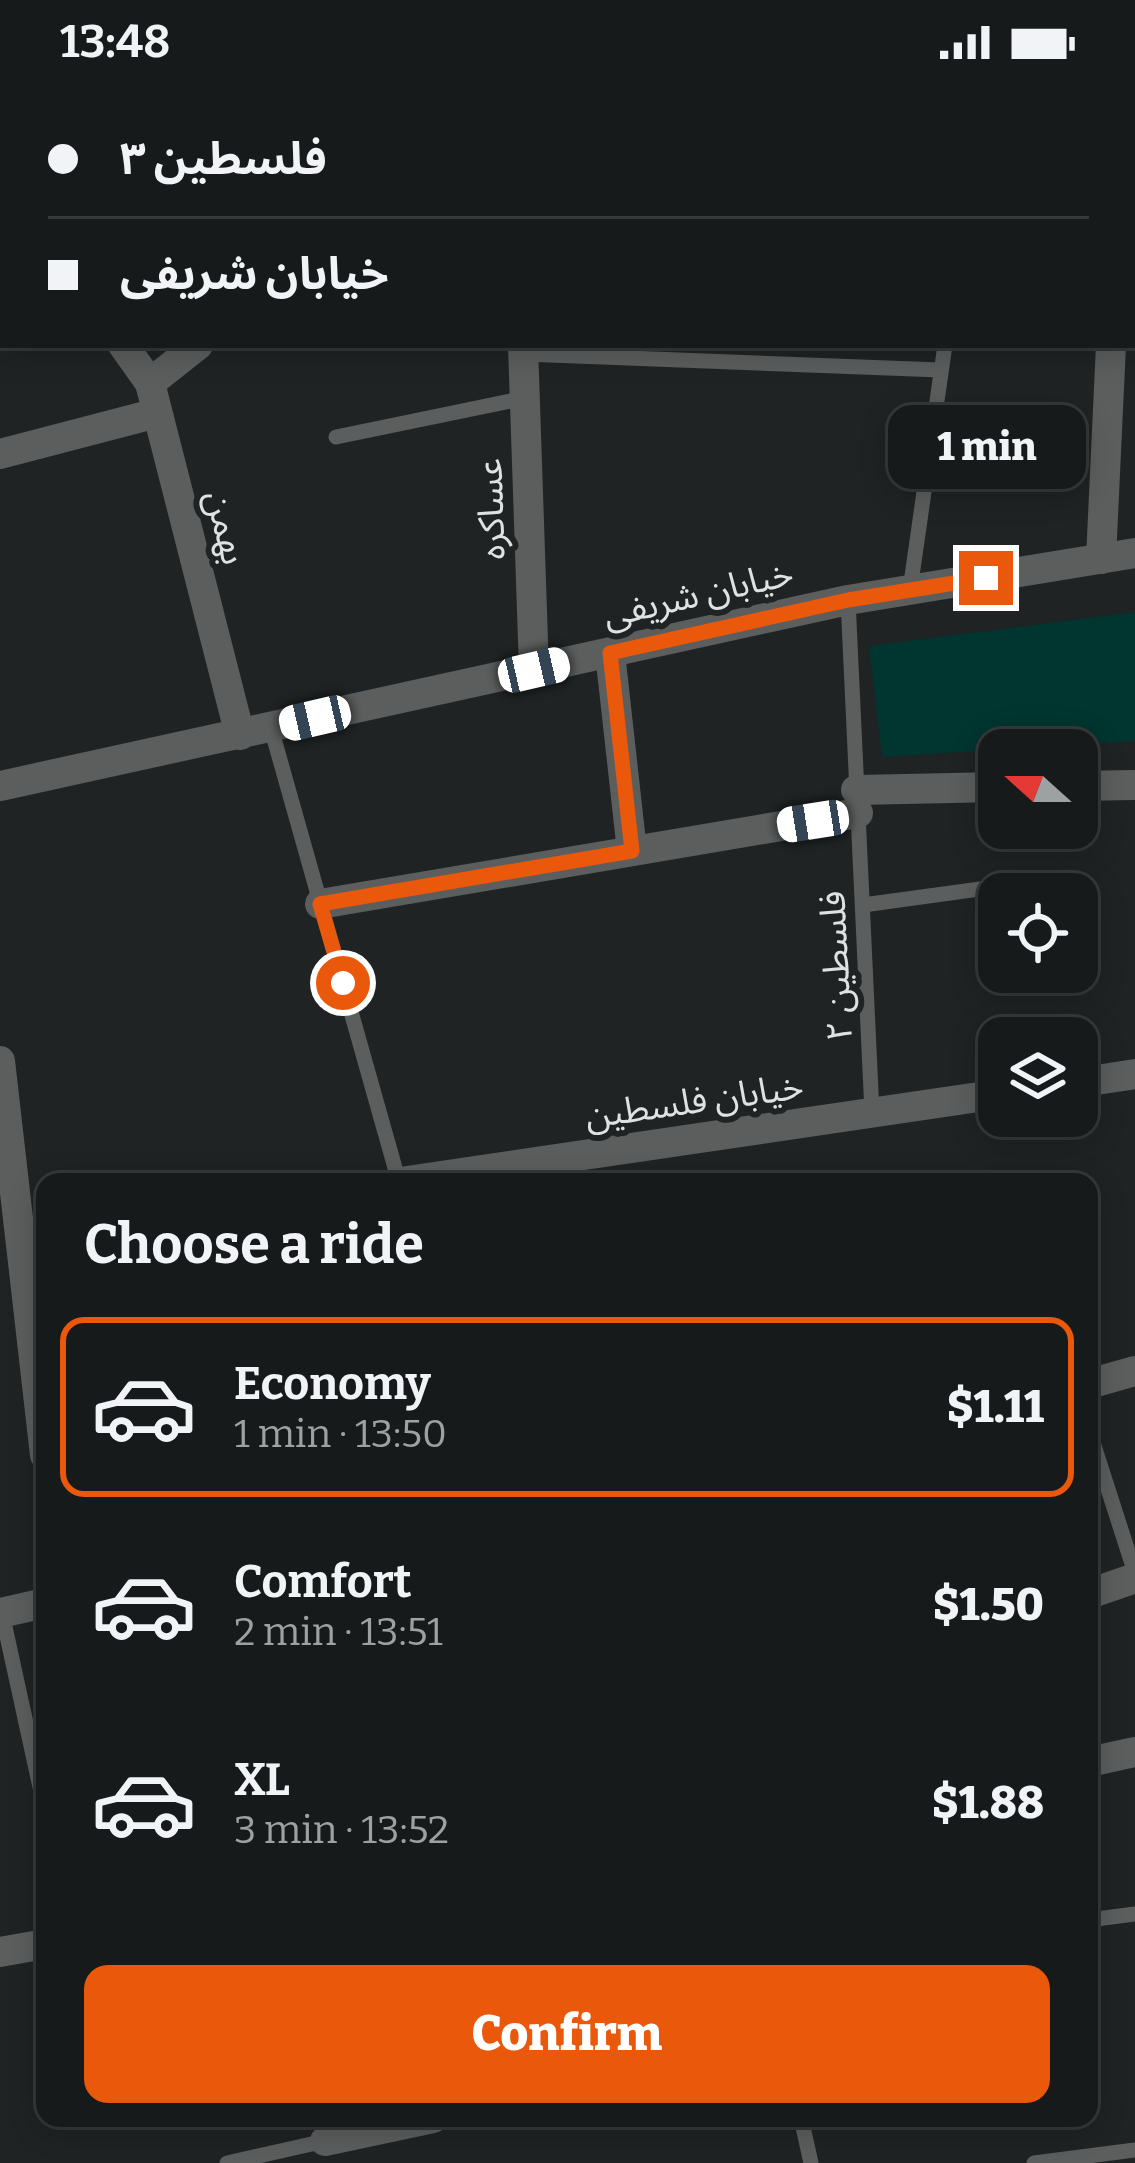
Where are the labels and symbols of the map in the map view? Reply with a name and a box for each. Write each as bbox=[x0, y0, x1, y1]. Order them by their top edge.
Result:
callout: 1 min bbox=[887, 404, 1085, 488]
street label: عساکره bbox=[467, 458, 515, 560]
street label: بهمن bbox=[196, 486, 256, 569]
street label: خیابان شریفی bbox=[599, 551, 797, 637]
route end bbox=[959, 551, 1013, 605]
car bbox=[495, 644, 573, 696]
car bbox=[276, 692, 354, 744]
north arrow bbox=[978, 729, 1098, 849]
car bbox=[775, 798, 851, 844]
street label: فلسطین ۲ bbox=[810, 890, 862, 1042]
route start bbox=[316, 956, 370, 1010]
street label: خیابان فلسطین bbox=[582, 1064, 806, 1138]

